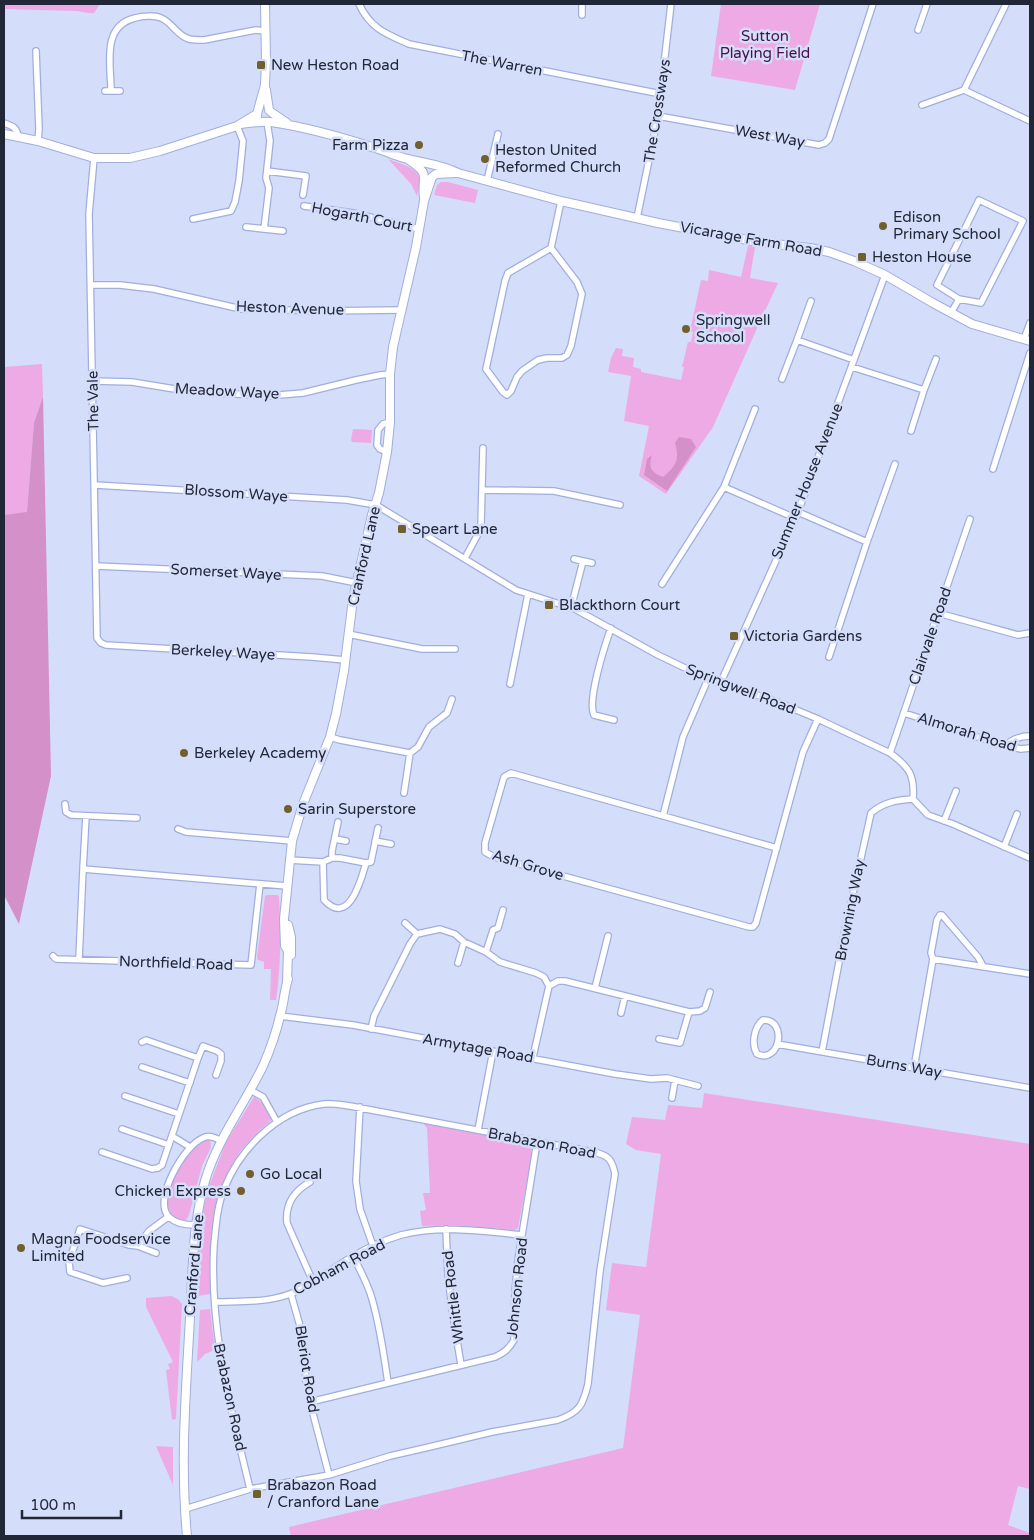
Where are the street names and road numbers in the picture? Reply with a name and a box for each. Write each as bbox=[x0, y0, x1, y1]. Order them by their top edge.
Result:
street label: The Warren bbox=[460, 46, 544, 80]
street label: The Crossways bbox=[640, 58, 674, 164]
street label: West Way bbox=[734, 121, 806, 151]
street label: Hogarth Court bbox=[310, 198, 414, 236]
street label: Vicarage Farm Road bbox=[679, 218, 823, 260]
street label: Heston Avenue bbox=[236, 297, 344, 319]
street label: The Vale bbox=[83, 370, 103, 432]
street label: Meadow Waye bbox=[174, 379, 280, 403]
street label: Summer House Avenue bbox=[767, 400, 847, 562]
street label: Blossom Waye bbox=[184, 480, 288, 506]
street label: Cranford Lane bbox=[344, 505, 384, 607]
street label: Somerset Waye bbox=[170, 560, 282, 584]
street label: Clairvale Road bbox=[905, 585, 955, 687]
street label: Berkeley Waye bbox=[170, 640, 276, 664]
street label: Springwell Road bbox=[684, 660, 798, 718]
street label: Almorah Road bbox=[915, 708, 1019, 756]
street label: Ash Grove bbox=[490, 846, 566, 884]
street label: Browning Way bbox=[831, 858, 869, 962]
street label: Northfield Road bbox=[119, 952, 233, 974]
street label: Armytage Road bbox=[421, 1029, 535, 1067]
street label: Burns Way bbox=[865, 1051, 943, 1081]
street label: Brabazon Road bbox=[486, 1124, 598, 1162]
street label: Cranford Lane bbox=[181, 1214, 207, 1316]
street label: Cobham Road bbox=[290, 1235, 388, 1299]
street label: Johnson Road bbox=[503, 1237, 531, 1339]
street label: Whittle Road bbox=[438, 1250, 468, 1344]
street label: Bleriot Road bbox=[291, 1324, 323, 1414]
street label: Brabazon Road bbox=[210, 1341, 250, 1453]

